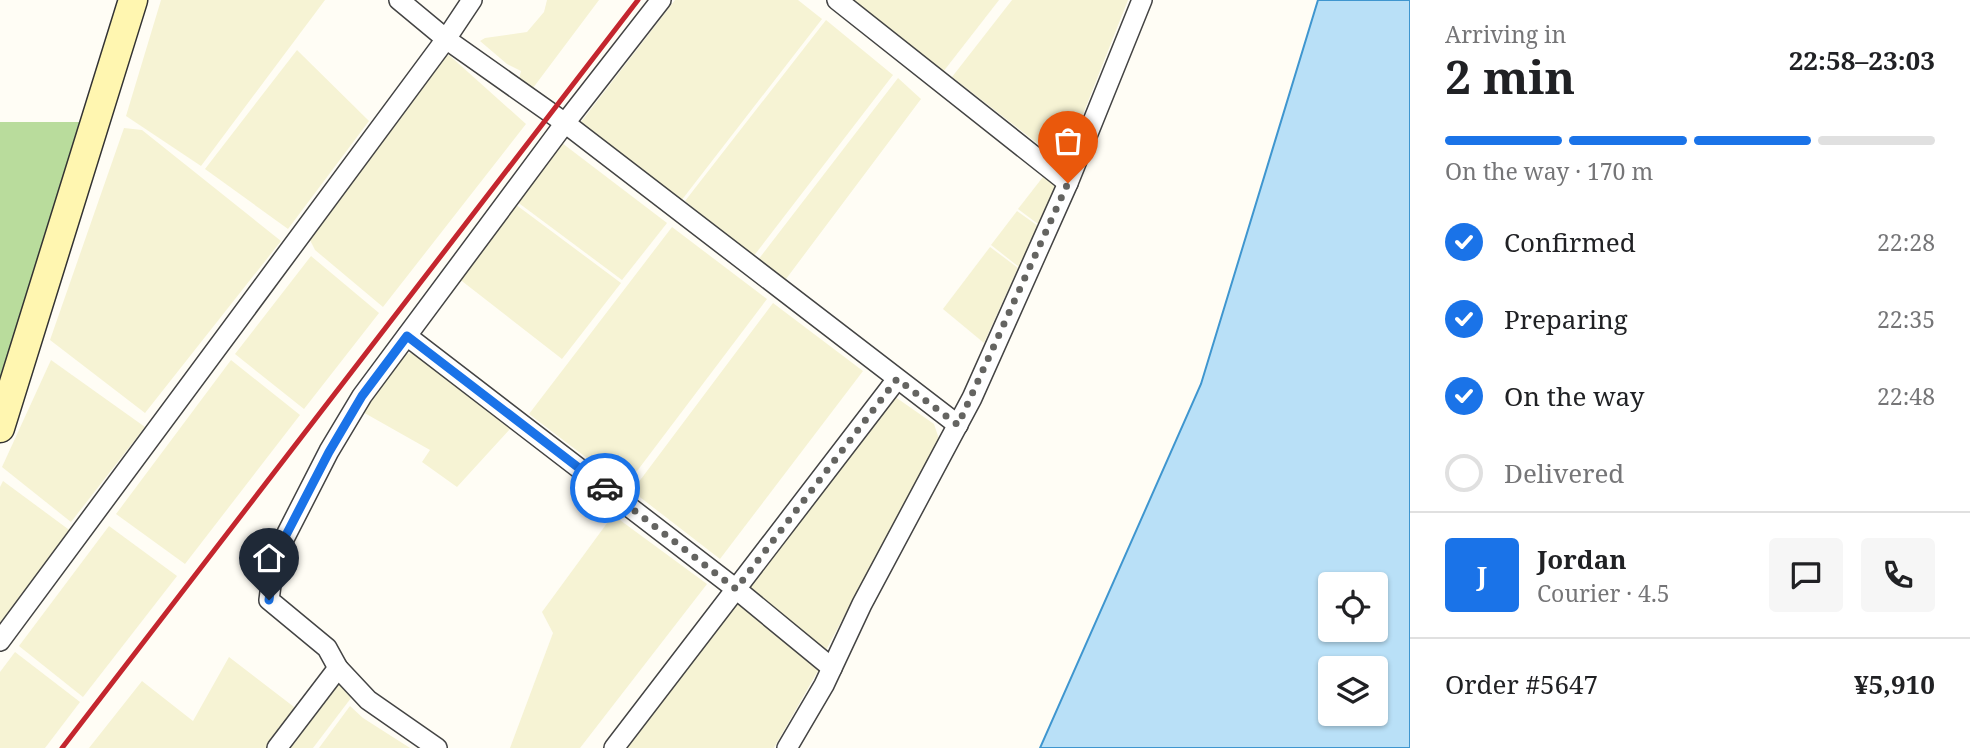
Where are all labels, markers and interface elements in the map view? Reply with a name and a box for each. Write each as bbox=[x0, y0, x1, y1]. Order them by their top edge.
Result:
text: Arriving in bbox=[1445, 18, 1566, 50]
text: 22:58–23:03 bbox=[1789, 42, 1935, 78]
text: 2 min bbox=[1445, 45, 1575, 107]
pin bbox=[1038, 111, 1098, 183]
icon: bag bbox=[1049, 122, 1087, 160]
text: On the way · 170 m bbox=[1445, 155, 1653, 187]
icon: check bbox=[1445, 223, 1483, 261]
text: Confirmed bbox=[1504, 224, 1636, 260]
text: 22:28 bbox=[1877, 226, 1935, 258]
icon: check bbox=[1445, 300, 1483, 338]
text: Preparing bbox=[1504, 301, 1628, 337]
text: 22:35 bbox=[1877, 303, 1935, 335]
icon: check bbox=[1445, 377, 1483, 415]
text: On the way bbox=[1504, 378, 1644, 414]
text: 22:48 bbox=[1877, 380, 1935, 412]
courier bbox=[570, 453, 640, 523]
text: Delivered bbox=[1504, 455, 1624, 491]
icon: car bbox=[586, 469, 624, 507]
pin bbox=[239, 528, 299, 600]
button: chat bbox=[1769, 538, 1843, 612]
button: phone bbox=[1861, 538, 1935, 612]
icon: home bbox=[250, 539, 288, 577]
text: Jordan bbox=[1537, 541, 1627, 577]
text: J bbox=[1477, 557, 1487, 593]
map controls bbox=[1318, 572, 1388, 726]
button: locate bbox=[1318, 572, 1388, 642]
text: Courier · 4.5 bbox=[1537, 577, 1670, 609]
button: layers bbox=[1318, 656, 1388, 726]
text: Order #5647 bbox=[1445, 666, 1598, 702]
text: ¥5,910 bbox=[1854, 666, 1935, 702]

